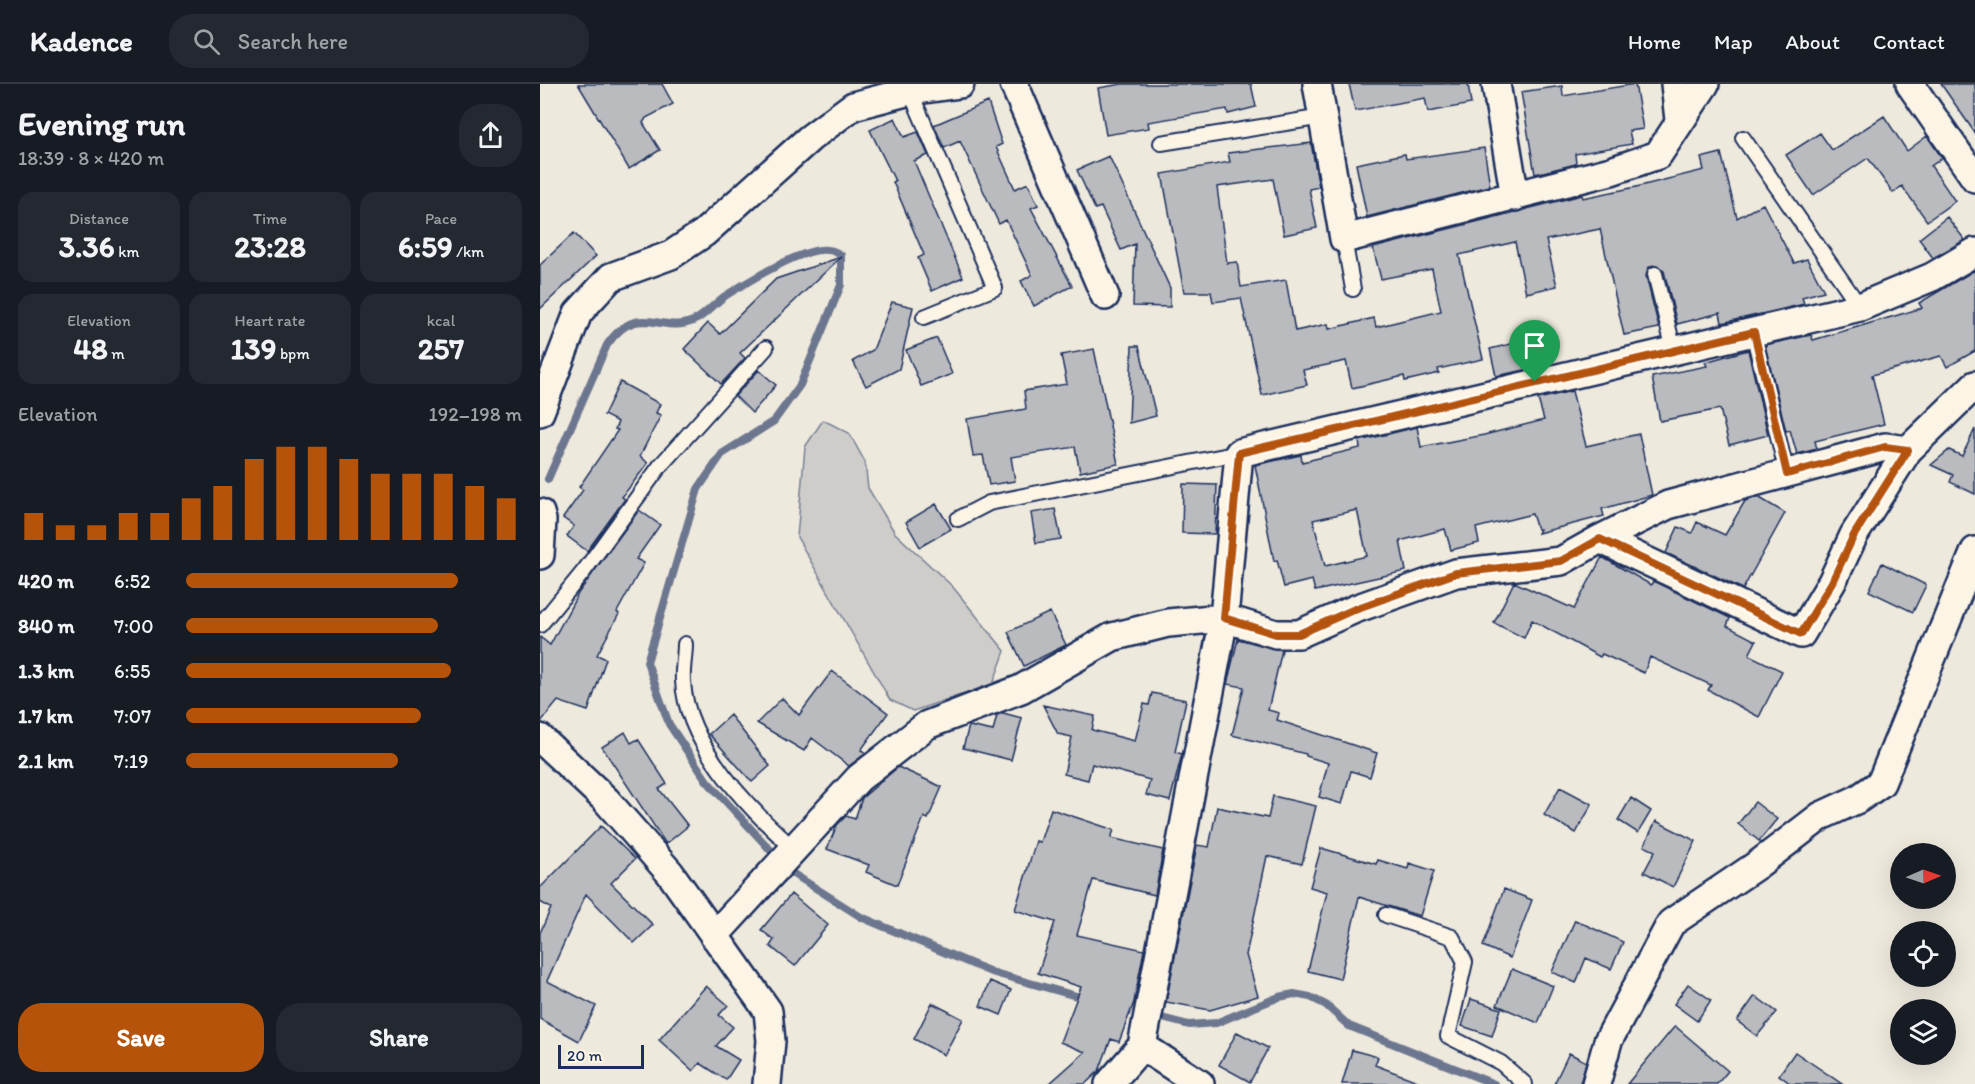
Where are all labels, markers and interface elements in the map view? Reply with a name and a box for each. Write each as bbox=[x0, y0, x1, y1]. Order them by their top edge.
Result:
search box bbox=[169, 14, 589, 68]
text: Kadence bbox=[30, 24, 133, 58]
icon: search bbox=[190, 25, 223, 58]
text: Search here bbox=[238, 28, 348, 55]
text: Home bbox=[1628, 29, 1681, 54]
text: Map bbox=[1714, 29, 1753, 54]
text: About bbox=[1786, 29, 1840, 54]
text: Contact bbox=[1873, 29, 1945, 54]
text: Evening run bbox=[18, 104, 185, 143]
button: share bbox=[459, 104, 522, 167]
text: 18:39 · 8 × 420 m bbox=[18, 146, 164, 170]
text: Distance bbox=[69, 209, 129, 228]
text: Time bbox=[253, 209, 287, 228]
text: Pace bbox=[425, 209, 457, 228]
text: 3.36 bbox=[59, 228, 115, 265]
text: 23:28 bbox=[234, 228, 306, 265]
text: 6:59 bbox=[398, 228, 453, 265]
text: km bbox=[115, 242, 139, 261]
text: /km bbox=[453, 242, 484, 261]
text: Elevation bbox=[67, 311, 131, 330]
text: Heart rate bbox=[235, 311, 305, 330]
text: kcal bbox=[427, 311, 455, 330]
pin bbox=[1509, 320, 1560, 382]
icon: arrive bbox=[1518, 329, 1551, 362]
text: 48 bbox=[73, 330, 108, 367]
text: 139 bbox=[230, 330, 276, 367]
text: 257 bbox=[418, 330, 464, 367]
text: m bbox=[108, 344, 125, 363]
text: bpm bbox=[276, 344, 310, 363]
text: Elevation bbox=[18, 402, 97, 426]
text: 192–198 m bbox=[429, 402, 522, 426]
text: 420 m bbox=[18, 569, 74, 593]
text: 6:52 bbox=[114, 569, 151, 593]
text: 840 m bbox=[18, 614, 75, 638]
text: 7:00 bbox=[114, 614, 153, 638]
text: 1.3 km bbox=[18, 659, 74, 683]
text: 6:55 bbox=[114, 659, 150, 683]
text: 1.7 km bbox=[18, 704, 73, 728]
text: 7:07 bbox=[114, 704, 151, 728]
text: 2.1 km bbox=[18, 749, 74, 773]
text: 7:19 bbox=[114, 749, 149, 773]
north arrow bbox=[1890, 843, 1956, 909]
map controls bbox=[1890, 843, 1956, 1065]
button: locate bbox=[1890, 921, 1956, 987]
button: layers bbox=[1890, 999, 1956, 1065]
button: Save bbox=[18, 1003, 264, 1072]
button: Share bbox=[276, 1003, 522, 1072]
scale bar bbox=[558, 1042, 644, 1070]
text: 20 m bbox=[567, 1046, 602, 1065]

